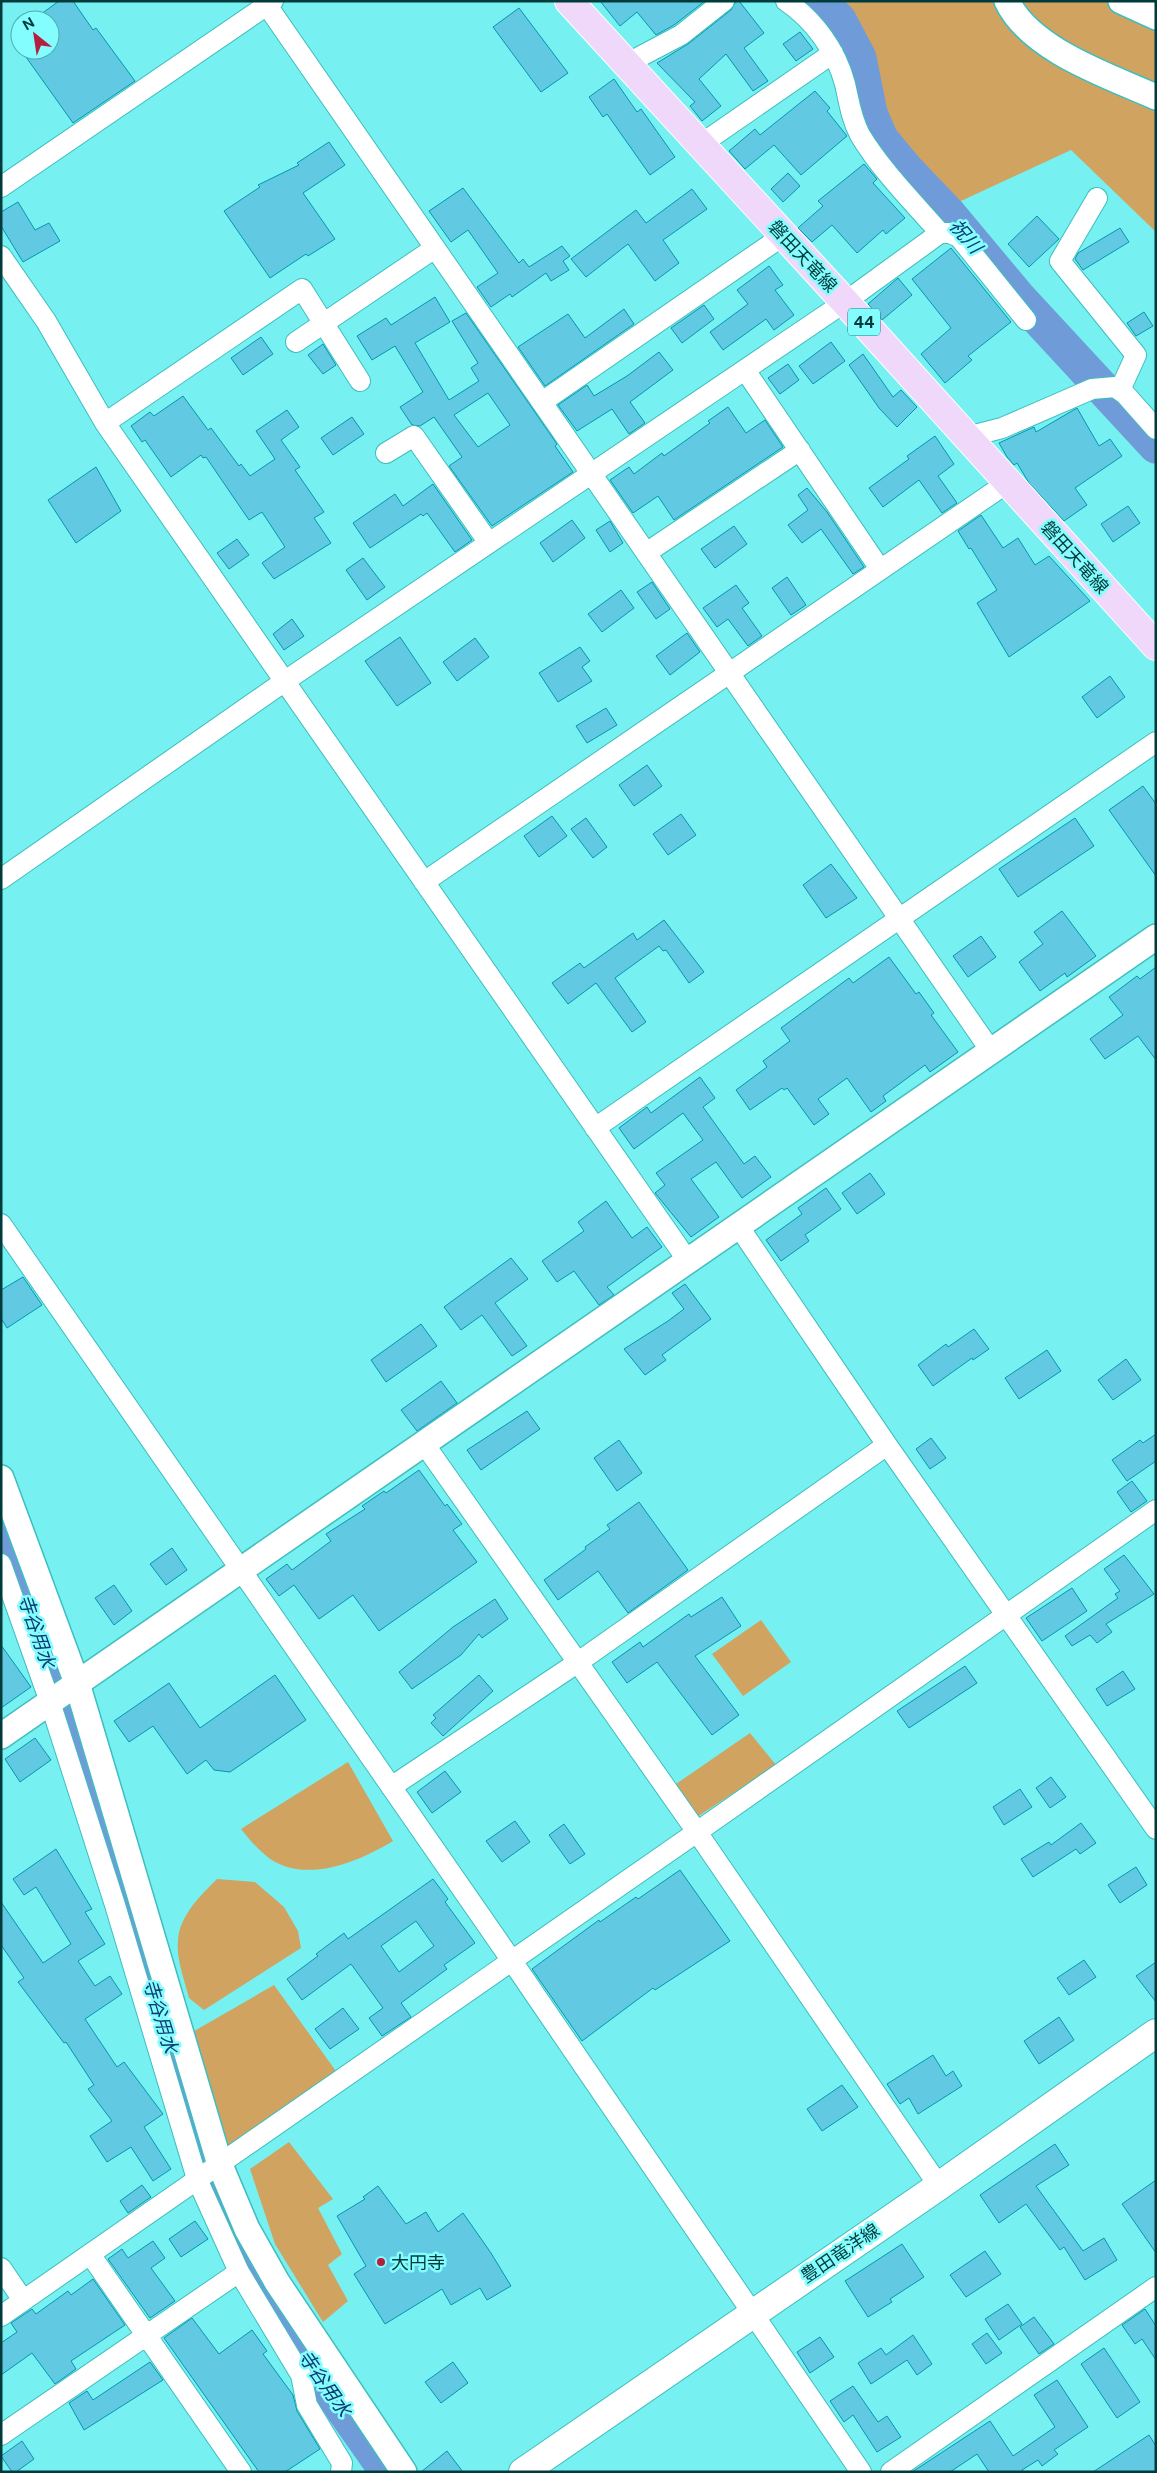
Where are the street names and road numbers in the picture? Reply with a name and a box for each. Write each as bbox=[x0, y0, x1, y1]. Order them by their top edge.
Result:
street label: 磐田天竜線 bbox=[765, 216, 841, 296]
road number: 44 bbox=[848, 308, 880, 336]
street label: 磐田天竜線 bbox=[1037, 517, 1113, 597]
street label: 豊田竜洋線 bbox=[797, 2219, 883, 2287]

